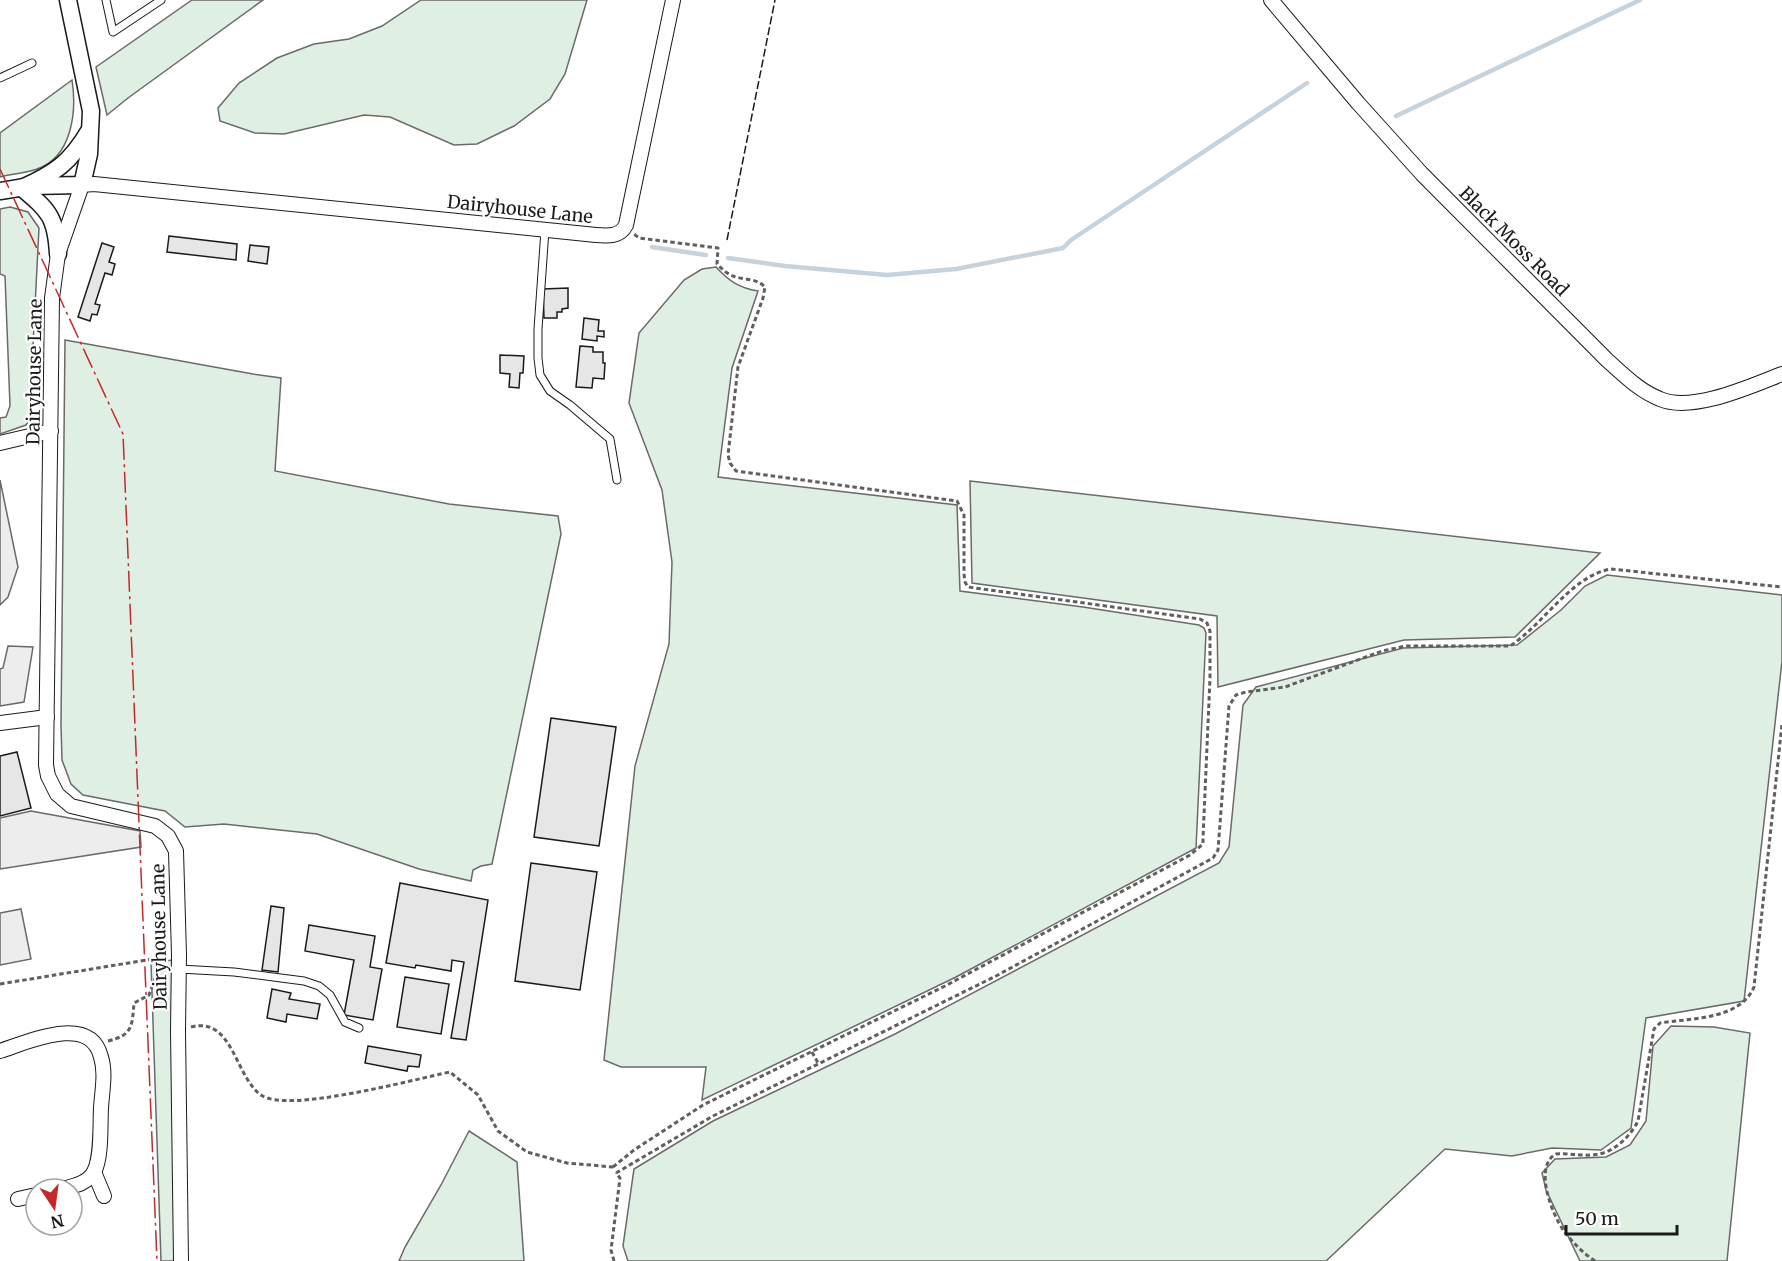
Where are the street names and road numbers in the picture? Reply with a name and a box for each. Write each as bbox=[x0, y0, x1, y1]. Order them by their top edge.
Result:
street label: Black Moss Road bbox=[1454, 181, 1574, 301]
street label: Dairyhouse Lane bbox=[446, 190, 594, 228]
street label: Dairyhouse Lane bbox=[21, 299, 47, 445]
street label: Dairyhouse Lane bbox=[146, 864, 172, 1010]

